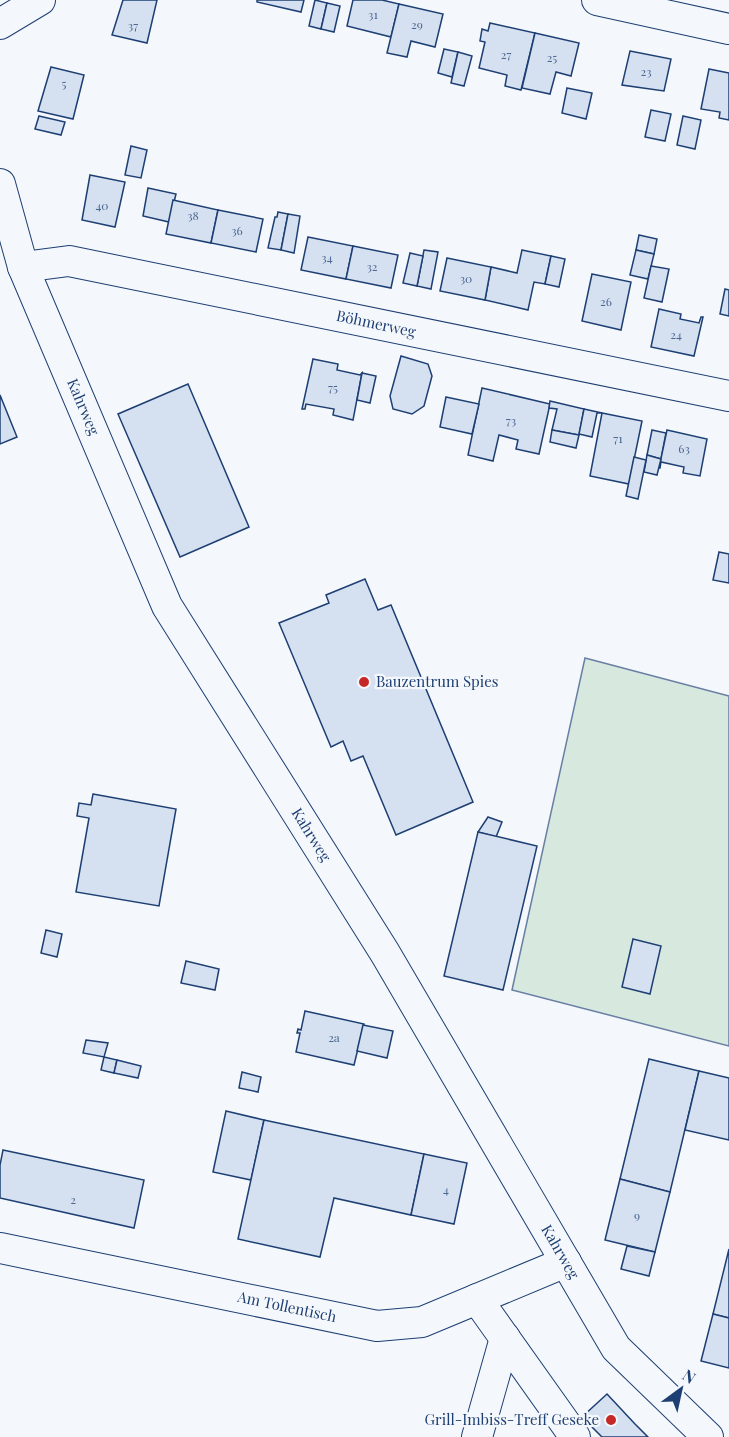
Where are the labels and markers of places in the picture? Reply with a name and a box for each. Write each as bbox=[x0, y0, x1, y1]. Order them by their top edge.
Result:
place label: Bauzentrum Spies bbox=[376, 671, 498, 691]
marker: Bauzentrum Spies bbox=[357, 675, 371, 689]
place label: Grill-Imbiss-Treff Geseke bbox=[425, 1409, 599, 1429]
marker: Grill-Imbiss-Treff Geseke bbox=[604, 1413, 618, 1427]

